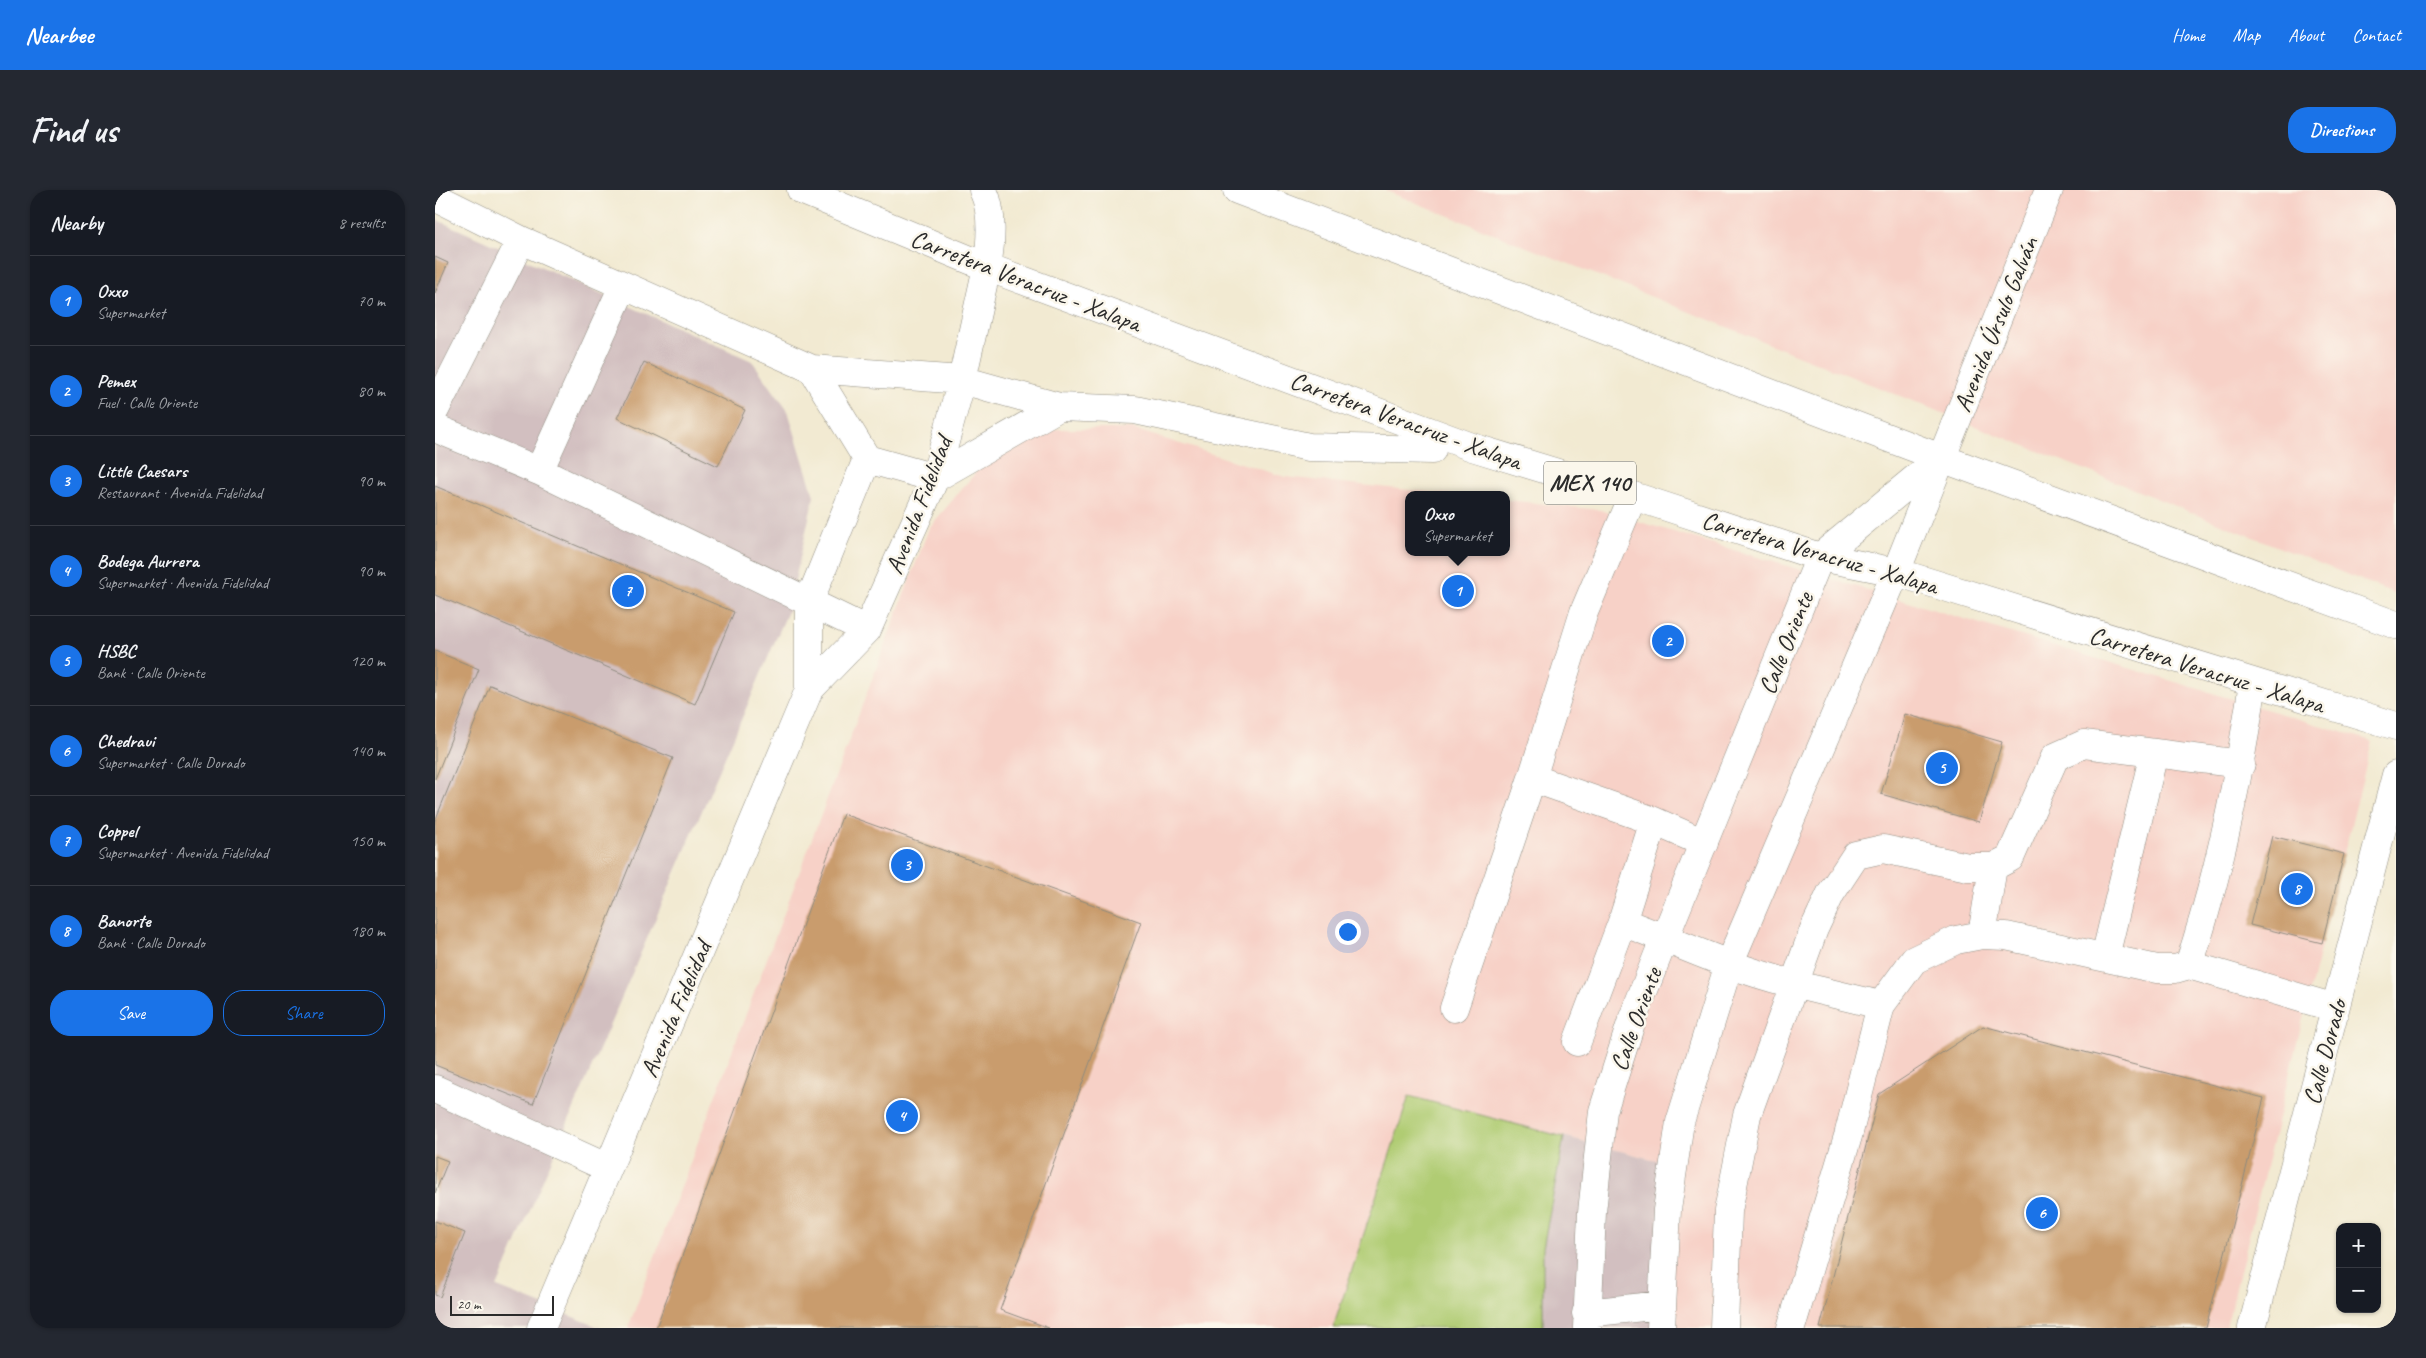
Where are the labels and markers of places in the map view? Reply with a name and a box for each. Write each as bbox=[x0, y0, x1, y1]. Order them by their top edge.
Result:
pin: 7 bbox=[612, 572, 644, 610]
pin: 1 bbox=[1442, 572, 1474, 610]
pin: 2 bbox=[1652, 622, 1684, 660]
pin: 5 bbox=[1926, 749, 1958, 787]
pin: 3 bbox=[891, 846, 923, 884]
pin: 8 bbox=[2281, 870, 2313, 908]
pin: 4 bbox=[886, 1097, 918, 1135]
pin: 6 bbox=[2026, 1194, 2058, 1232]

